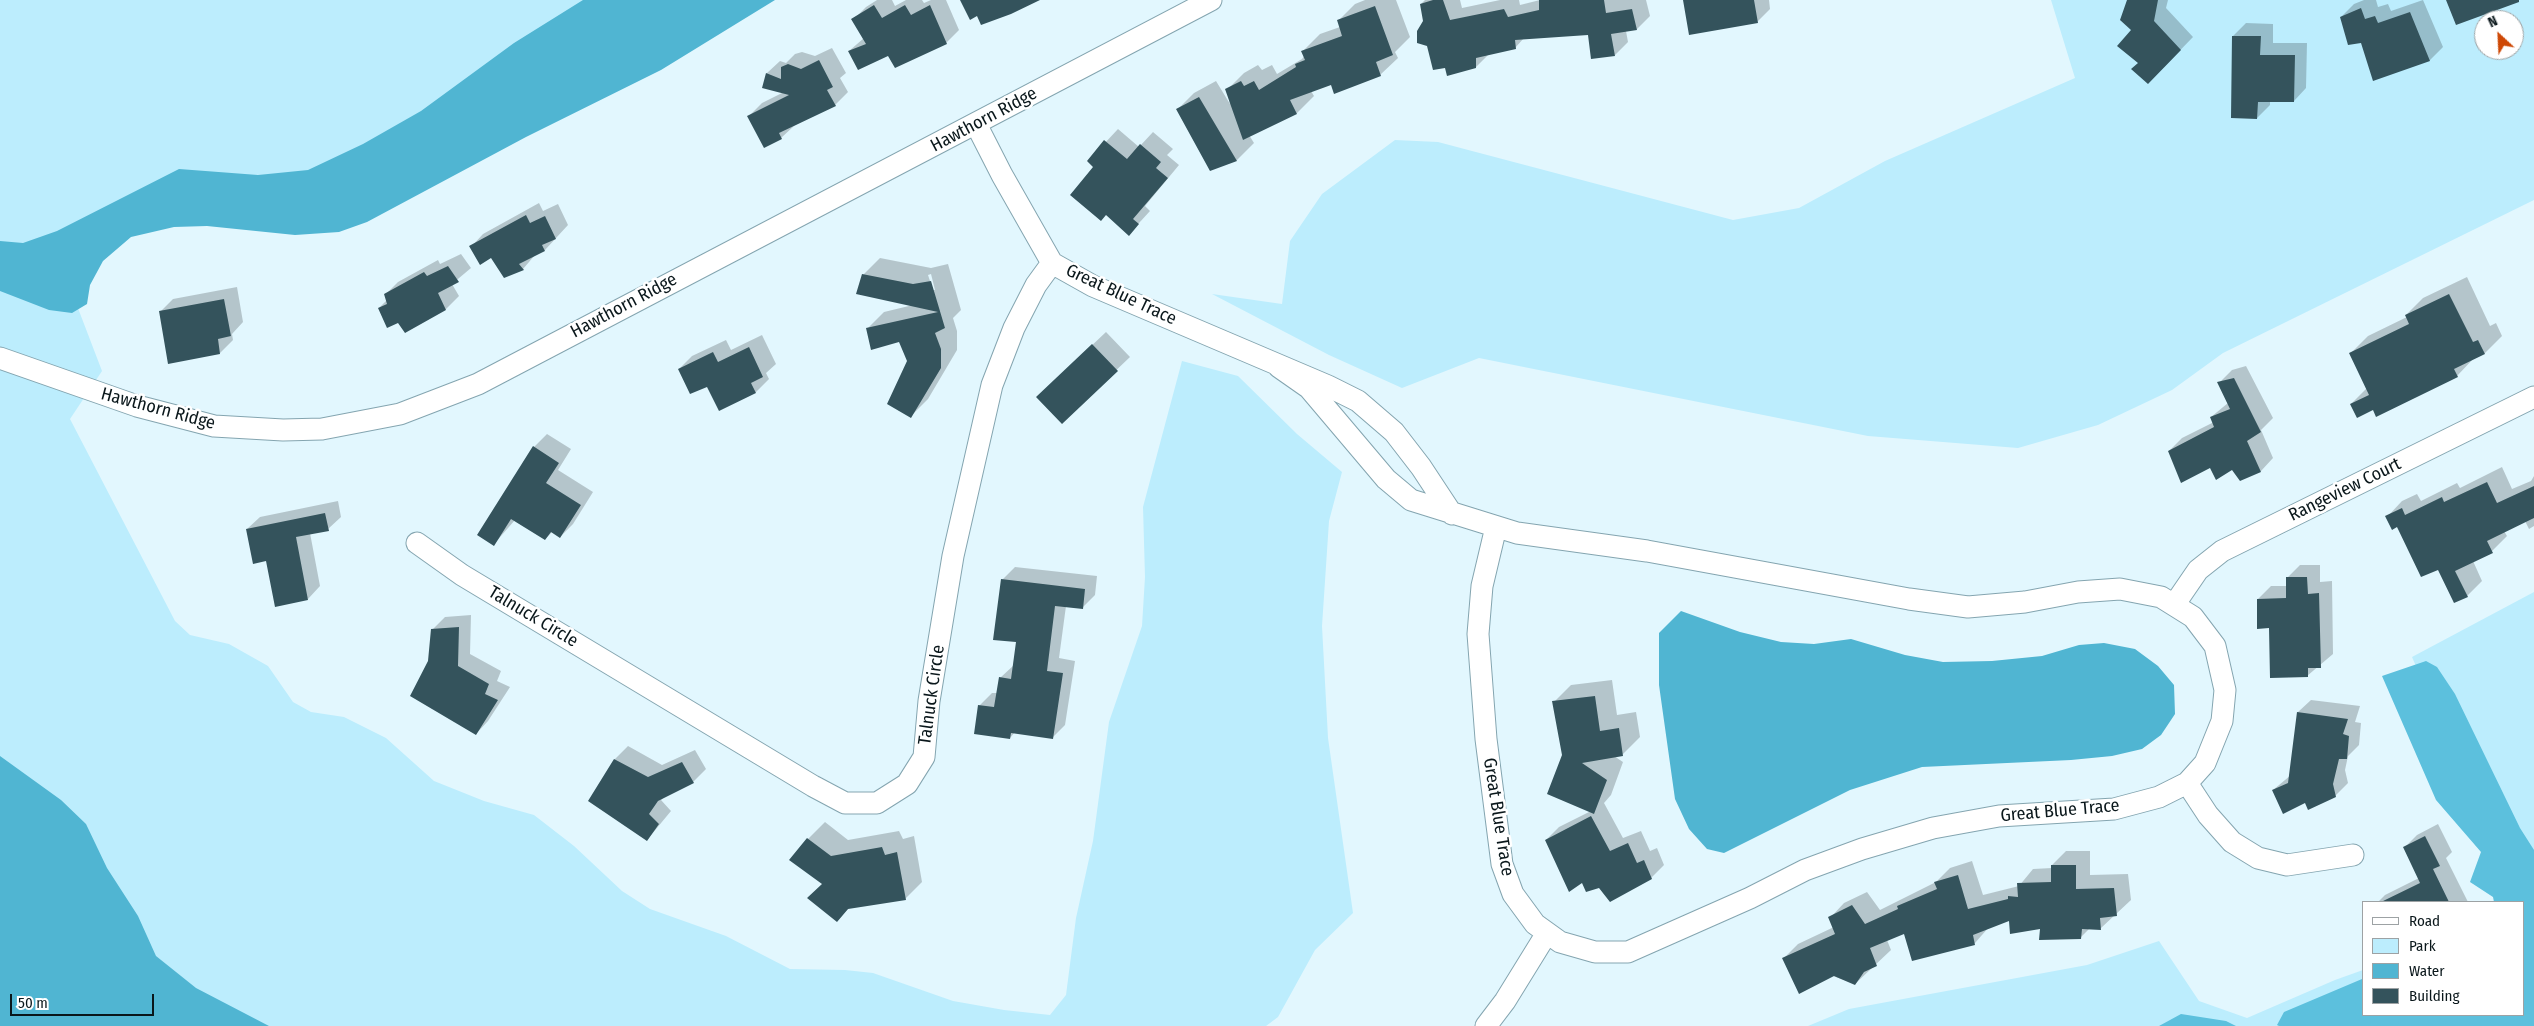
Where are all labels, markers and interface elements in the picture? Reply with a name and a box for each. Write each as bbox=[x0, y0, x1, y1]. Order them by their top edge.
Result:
north arrow bbox=[2474, 10, 2524, 60]
text: N bbox=[2485, 12, 2500, 31]
street label: Hawthorn Ridge bbox=[927, 83, 1041, 157]
street label: Great Blue Trace bbox=[1062, 260, 1180, 330]
street label: Hawthorn Ridge bbox=[567, 269, 681, 343]
street label: Hawthorn Ridge bbox=[99, 383, 217, 435]
street label: Rangeview Court bbox=[2285, 454, 2405, 526]
street label: Talnuck Circle bbox=[484, 582, 582, 652]
street label: Talnuck Circle bbox=[914, 644, 950, 746]
street label: Great Blue Trace bbox=[1478, 756, 1518, 878]
street label: Great Blue Trace bbox=[2000, 795, 2120, 827]
legend bbox=[2362, 901, 2524, 1016]
text: Road bbox=[2409, 912, 2440, 930]
text: Park bbox=[2409, 937, 2436, 955]
text: Water bbox=[2409, 962, 2444, 980]
scale bar bbox=[12, 984, 156, 1016]
text: Building bbox=[2409, 987, 2460, 1005]
text: 50 m bbox=[18, 994, 48, 1012]

